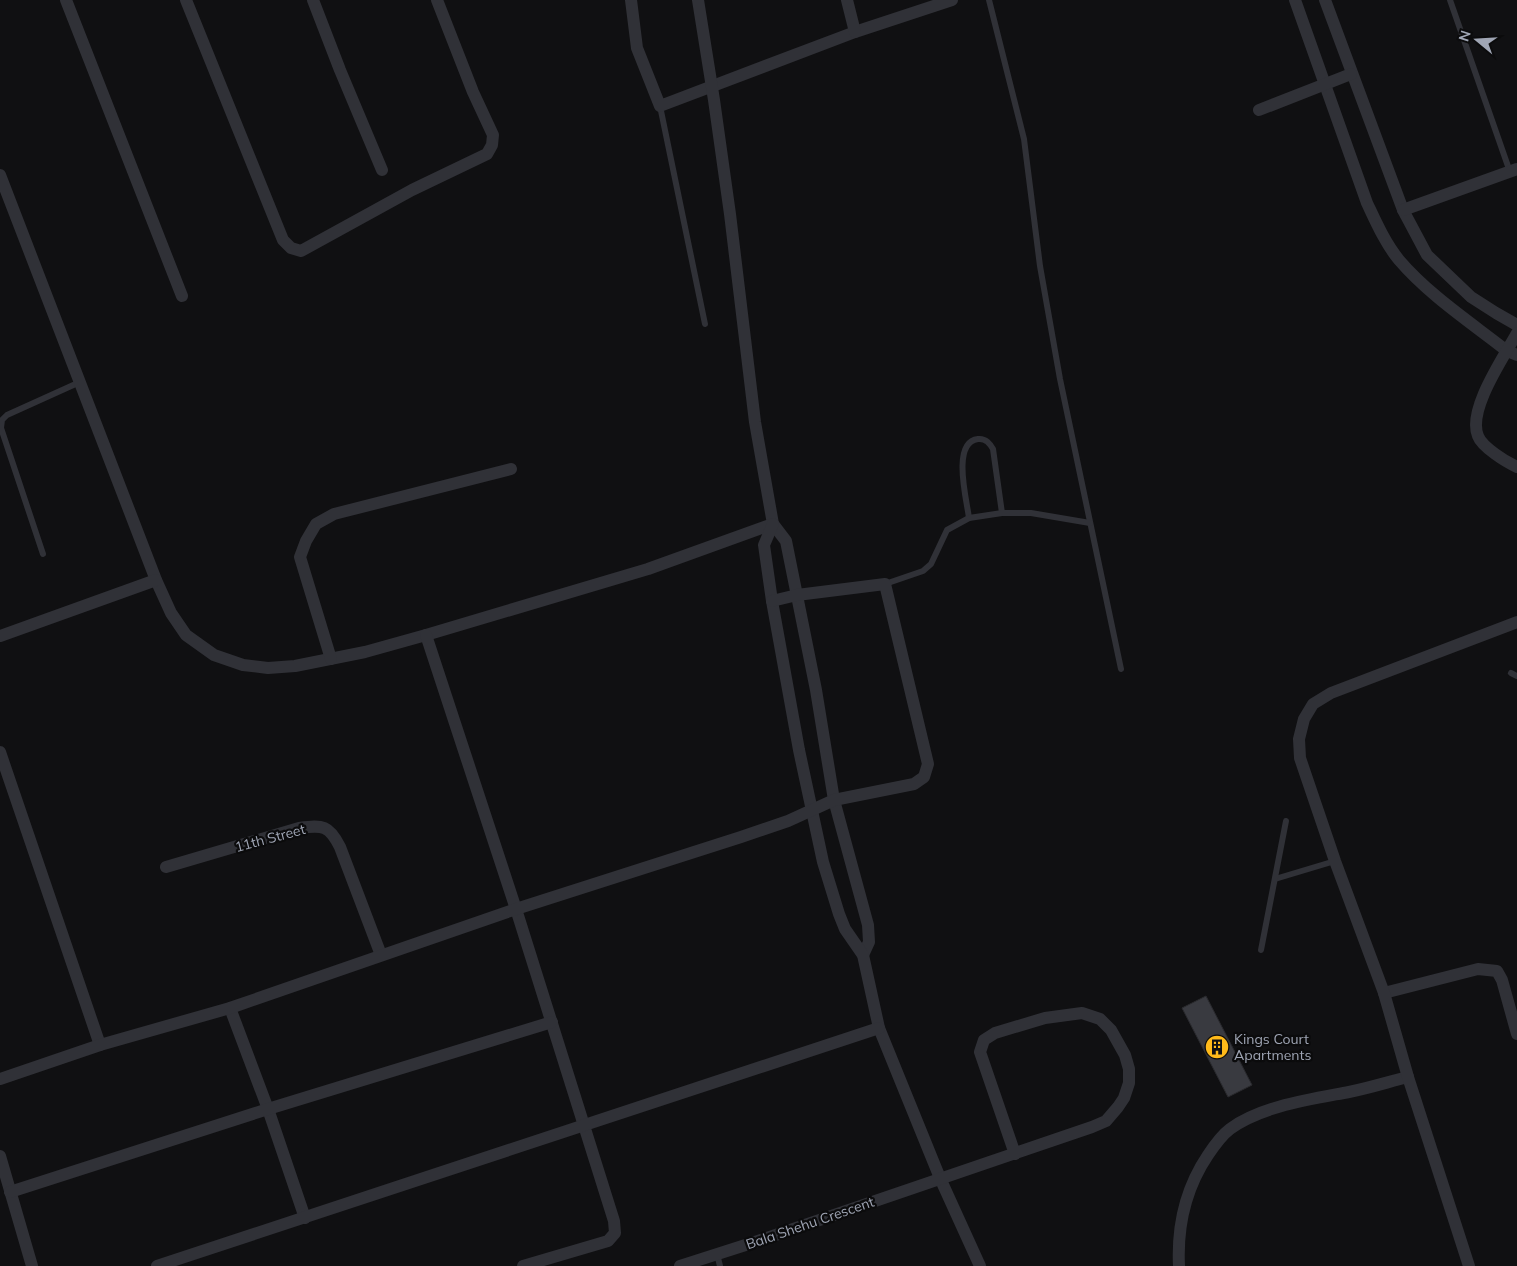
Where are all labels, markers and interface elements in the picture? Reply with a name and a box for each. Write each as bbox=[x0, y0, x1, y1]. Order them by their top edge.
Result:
north arrow bbox=[1452, 15, 1502, 65]
text: N bbox=[1454, 28, 1475, 44]
street label: 11th Street bbox=[233, 820, 307, 856]
place label: Kings Court Apartments bbox=[1234, 1030, 1311, 1064]
building icon: Kings Court Apartments bbox=[1204, 1034, 1230, 1060]
street label: Bala Shehu Crescent bbox=[744, 1193, 877, 1253]

